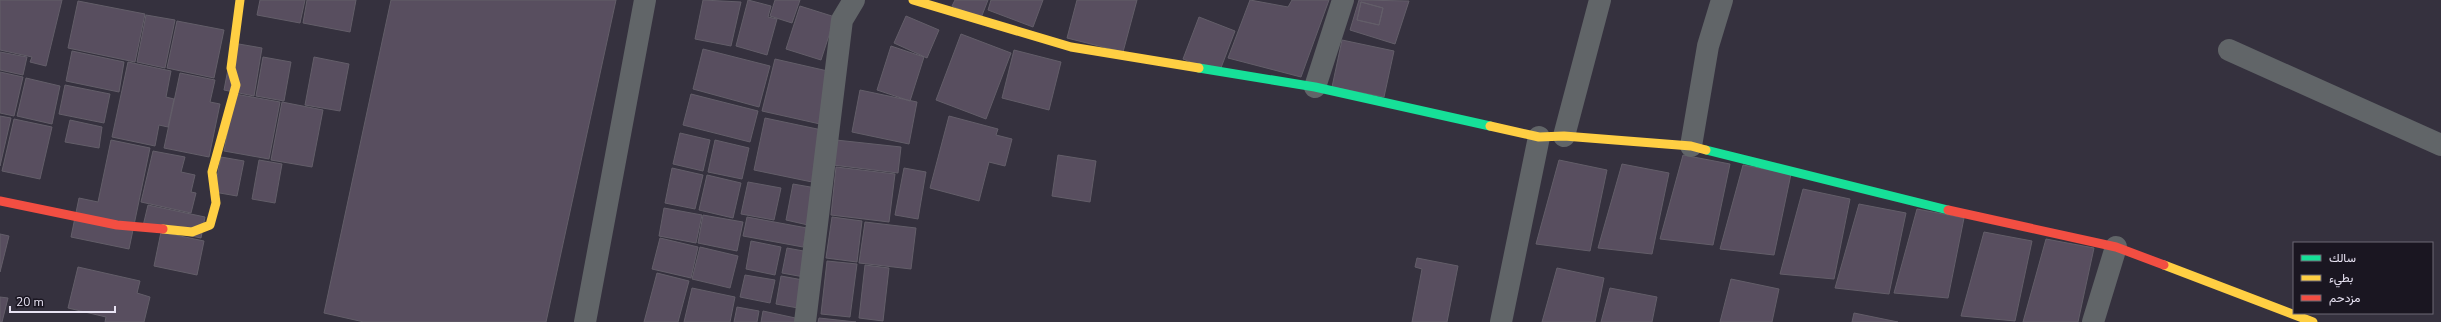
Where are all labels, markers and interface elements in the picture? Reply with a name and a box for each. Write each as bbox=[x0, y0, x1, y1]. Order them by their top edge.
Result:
legend bbox=[2293, 242, 2433, 314]
text: سالك bbox=[2329, 250, 2356, 266]
text: بطيء bbox=[2329, 270, 2353, 288]
scale bar bbox=[10, 288, 115, 314]
text: مزدحم bbox=[2329, 290, 2360, 306]
text: 20 m bbox=[16, 294, 44, 310]

